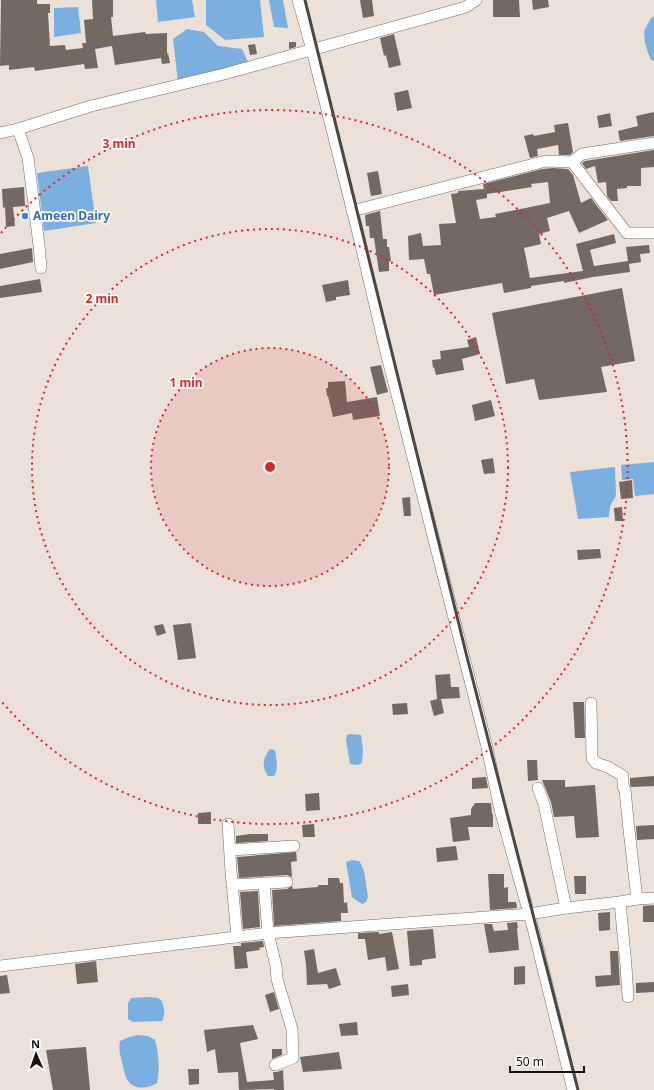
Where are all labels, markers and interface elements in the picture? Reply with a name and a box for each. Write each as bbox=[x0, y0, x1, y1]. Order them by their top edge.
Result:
text: 3 min bbox=[102, 135, 136, 152]
place label: Ameen Dairy bbox=[33, 207, 110, 224]
marker: Ameen Dairy bbox=[20, 211, 30, 221]
text: 2 min bbox=[85, 290, 119, 307]
text: 1 min bbox=[169, 374, 203, 391]
centre of rings bbox=[263, 460, 277, 474]
north arrow bbox=[16, 1034, 56, 1074]
text: N bbox=[31, 1036, 40, 1051]
scale bar bbox=[510, 1048, 584, 1074]
text: 50 m bbox=[516, 1053, 544, 1070]

